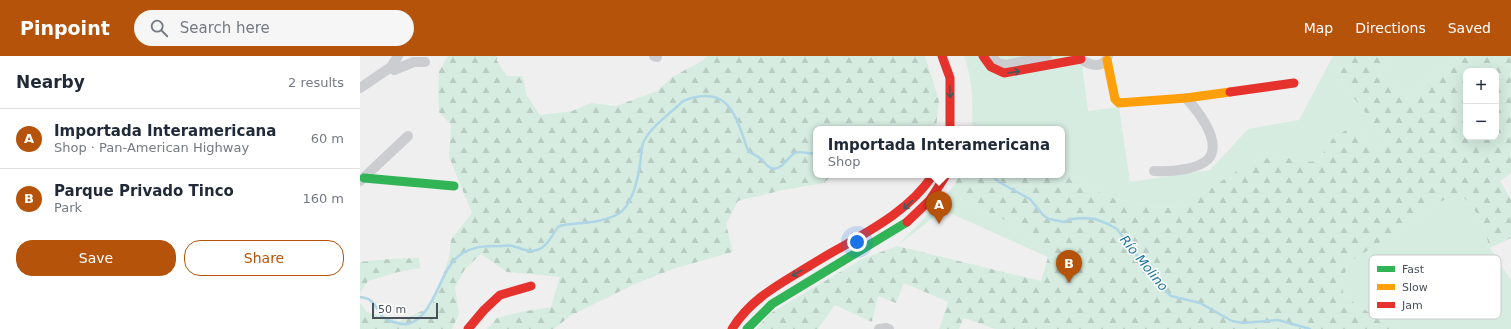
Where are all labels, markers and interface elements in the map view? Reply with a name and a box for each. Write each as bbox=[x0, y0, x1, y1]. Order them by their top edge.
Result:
search box bbox=[134, 10, 414, 46]
text: Pinpoint bbox=[20, 17, 110, 39]
icon: search bbox=[148, 17, 170, 39]
text: Search here bbox=[180, 19, 270, 37]
text: Map bbox=[1304, 20, 1333, 36]
text: Directions bbox=[1355, 20, 1426, 36]
text: Saved bbox=[1448, 20, 1491, 36]
one-way arrow bbox=[1007, 68, 1020, 76]
map controls bbox=[1463, 68, 1499, 140]
button: + bbox=[1463, 68, 1499, 104]
text: Nearby bbox=[16, 72, 85, 92]
text: 2 results bbox=[288, 75, 344, 90]
one-way arrow bbox=[947, 85, 954, 98]
button: − bbox=[1463, 104, 1499, 140]
text: Importada Interamericana bbox=[54, 122, 276, 140]
popup bbox=[813, 126, 1065, 178]
text: A bbox=[24, 131, 34, 146]
text: 60 m bbox=[311, 131, 344, 146]
text: Importada Interamericana bbox=[828, 136, 1050, 154]
text: Shop · Pan-American Highway bbox=[54, 140, 249, 155]
text: Shop bbox=[828, 154, 861, 169]
text: Parque Privado Tinco bbox=[54, 182, 234, 200]
text: B bbox=[24, 191, 34, 206]
text: 160 m bbox=[302, 191, 344, 206]
pin: A bbox=[926, 191, 952, 224]
text: Park bbox=[54, 200, 82, 215]
one-way arrow bbox=[903, 200, 913, 209]
your location bbox=[847, 232, 867, 252]
water label: Río Molino bbox=[1117, 232, 1171, 294]
button: Save bbox=[16, 240, 176, 276]
button: Share bbox=[184, 240, 344, 276]
pin: B bbox=[1056, 250, 1082, 283]
legend bbox=[1369, 255, 1501, 319]
text: Fast bbox=[1402, 263, 1425, 276]
one-way arrow bbox=[791, 269, 803, 277]
text: Slow bbox=[1402, 281, 1428, 294]
text: Jam bbox=[1401, 299, 1423, 312]
scale bar bbox=[372, 301, 438, 320]
text: 50 m bbox=[378, 303, 406, 316]

